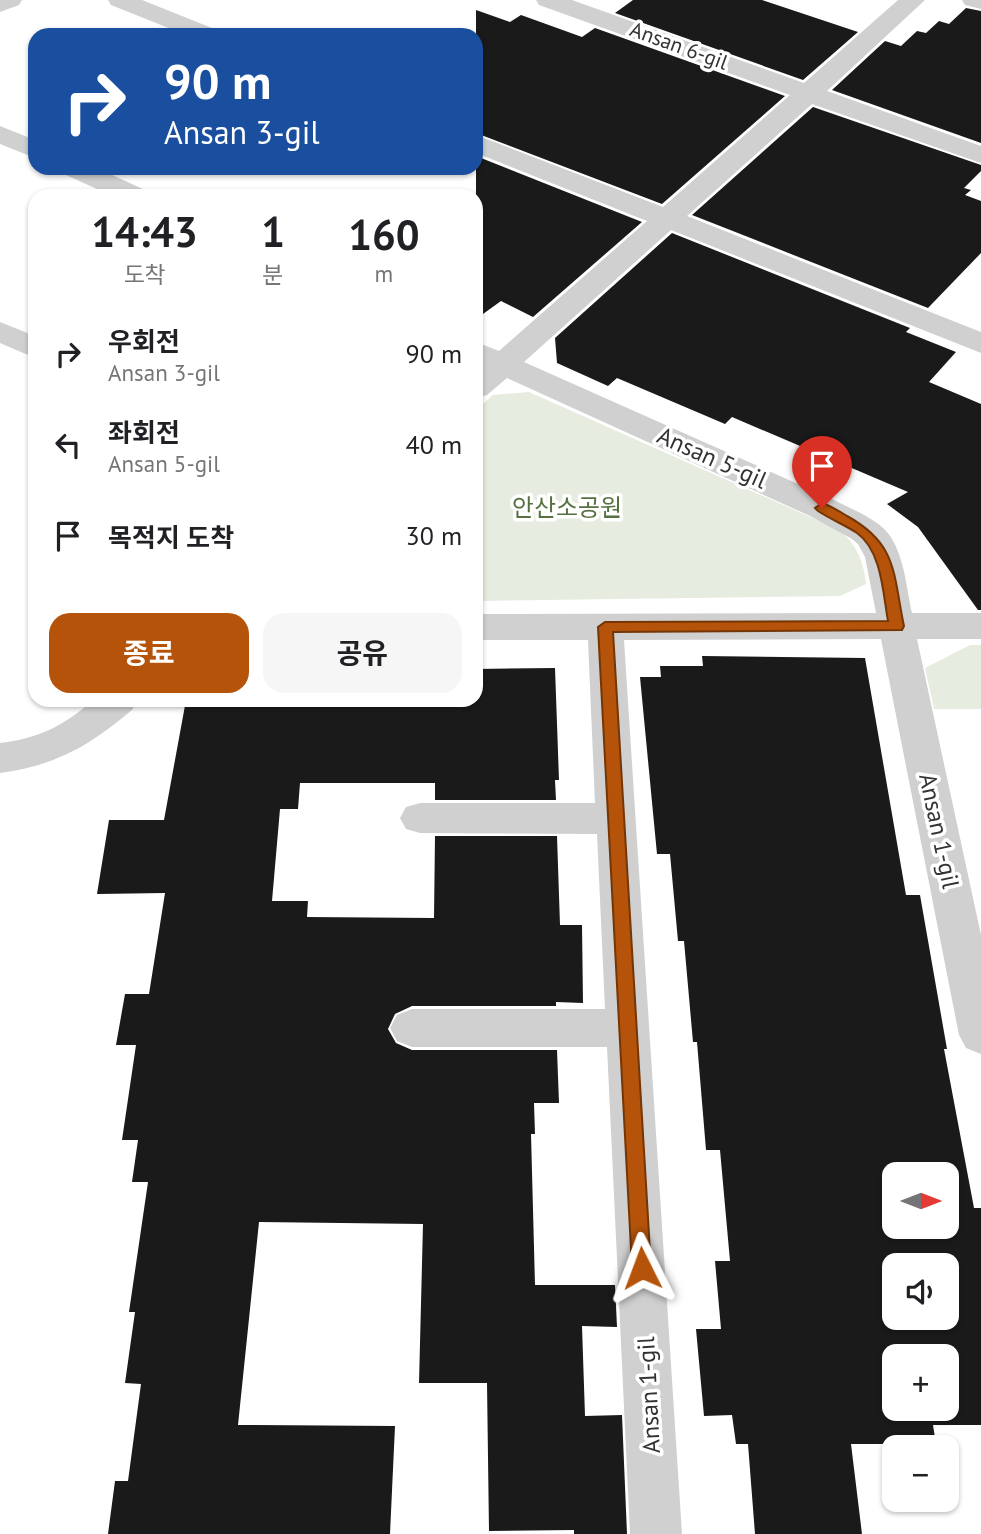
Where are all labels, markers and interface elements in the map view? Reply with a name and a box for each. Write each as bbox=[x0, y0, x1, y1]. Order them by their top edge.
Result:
street label: Ansan 6-gil bbox=[627, 15, 732, 76]
text: 90 m bbox=[164, 49, 271, 113]
icon: right bbox=[49, 56, 140, 147]
text: Ansan 3-gil bbox=[164, 111, 320, 153]
text: 14:43 bbox=[91, 204, 198, 259]
text: 1 bbox=[261, 204, 285, 259]
text: 160 bbox=[348, 207, 420, 262]
text: m bbox=[375, 259, 393, 288]
text: 도착 bbox=[123, 260, 166, 289]
text: 분 bbox=[262, 260, 284, 289]
text: 우회전 bbox=[108, 325, 180, 358]
icon: right bbox=[49, 335, 87, 373]
text: 90 m bbox=[406, 337, 462, 370]
text: Ansan 3-gil bbox=[108, 358, 220, 387]
text: 좌회전 bbox=[108, 416, 180, 449]
street label: Ansan 5-gil bbox=[653, 420, 772, 495]
icon: left bbox=[49, 426, 87, 464]
text: 40 m bbox=[406, 428, 462, 461]
pin bbox=[792, 436, 852, 508]
icon: arrive bbox=[803, 447, 841, 485]
text: Ansan 5-gil bbox=[108, 449, 220, 478]
park label: 안산소공원 bbox=[512, 492, 622, 523]
icon: arrive bbox=[49, 517, 87, 555]
text: 30 m bbox=[406, 519, 462, 552]
text: 목적지 도착 bbox=[108, 521, 234, 554]
button: 종료 bbox=[49, 613, 249, 693]
button: 공유 bbox=[263, 613, 462, 693]
street label: Ansan 1-gil bbox=[912, 771, 967, 891]
north arrow bbox=[882, 1162, 959, 1239]
map controls bbox=[882, 1162, 959, 1512]
position arrow bbox=[605, 1231, 679, 1305]
button: sound bbox=[882, 1253, 959, 1330]
street label: Ansan 1-gil bbox=[630, 1336, 667, 1454]
button: + bbox=[882, 1344, 959, 1421]
button: − bbox=[882, 1435, 959, 1512]

